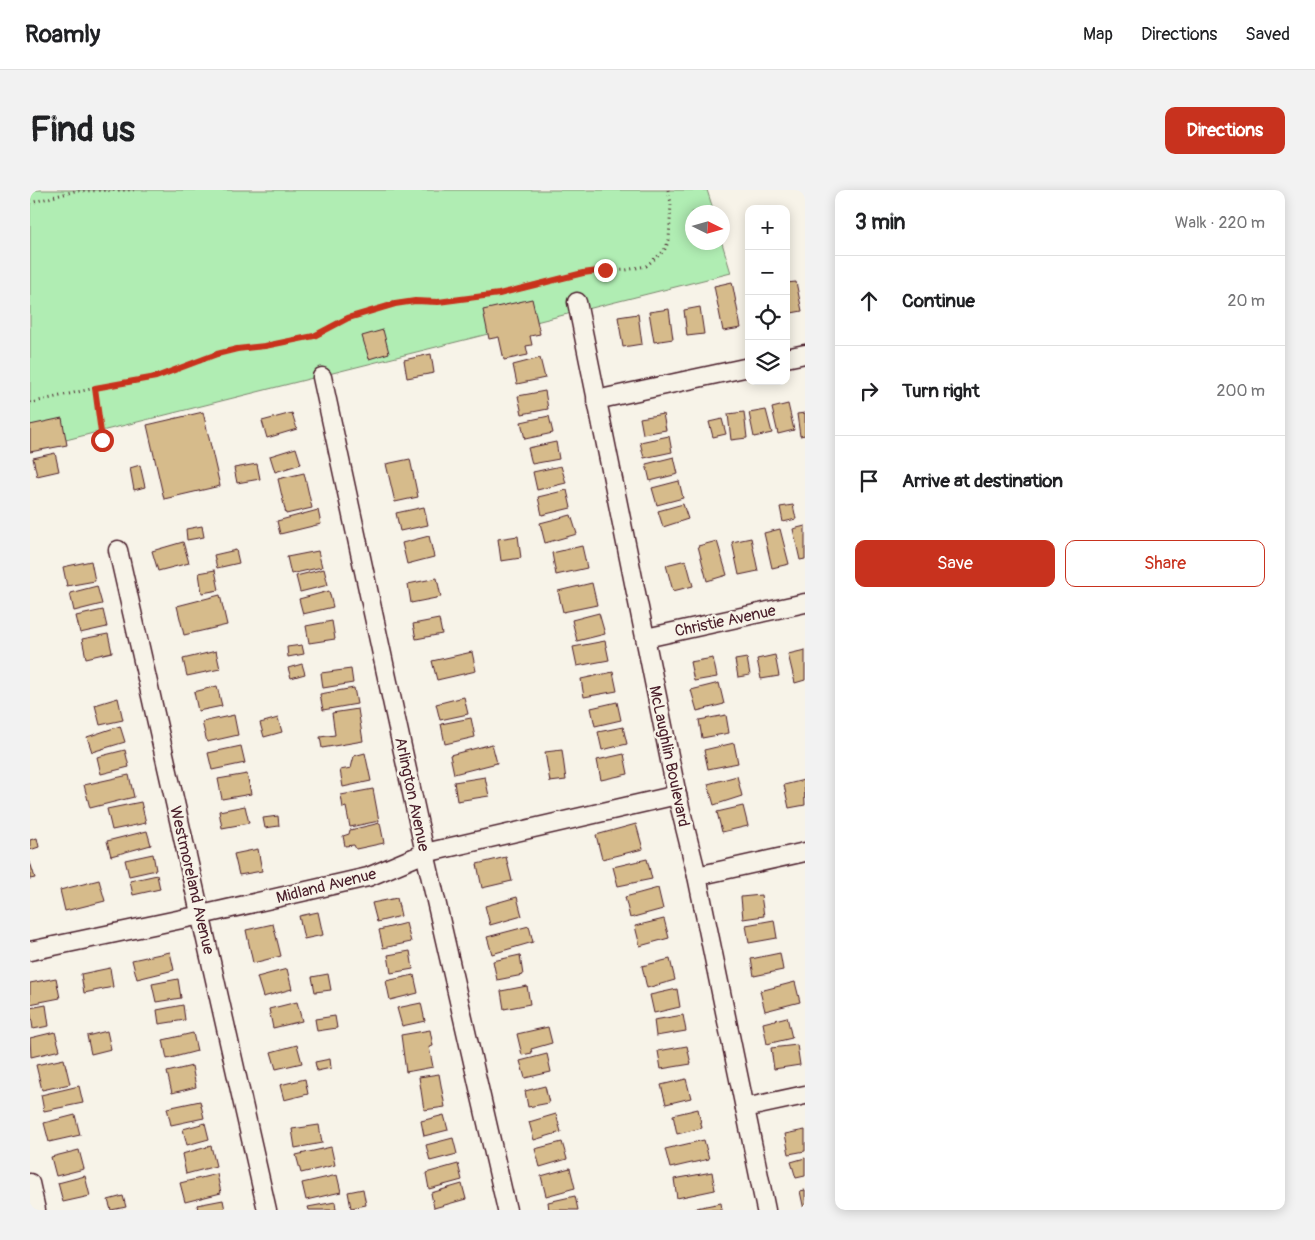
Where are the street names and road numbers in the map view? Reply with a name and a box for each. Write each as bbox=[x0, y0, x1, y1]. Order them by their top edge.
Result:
street label: Christie Avenue bbox=[673, 600, 778, 641]
street label: McLaughlin Boulevard bbox=[644, 684, 694, 829]
street label: Arlington Avenue bbox=[390, 735, 434, 853]
street label: Westmoreland Avenue bbox=[165, 804, 219, 956]
street label: Midland Avenue bbox=[274, 864, 379, 908]

